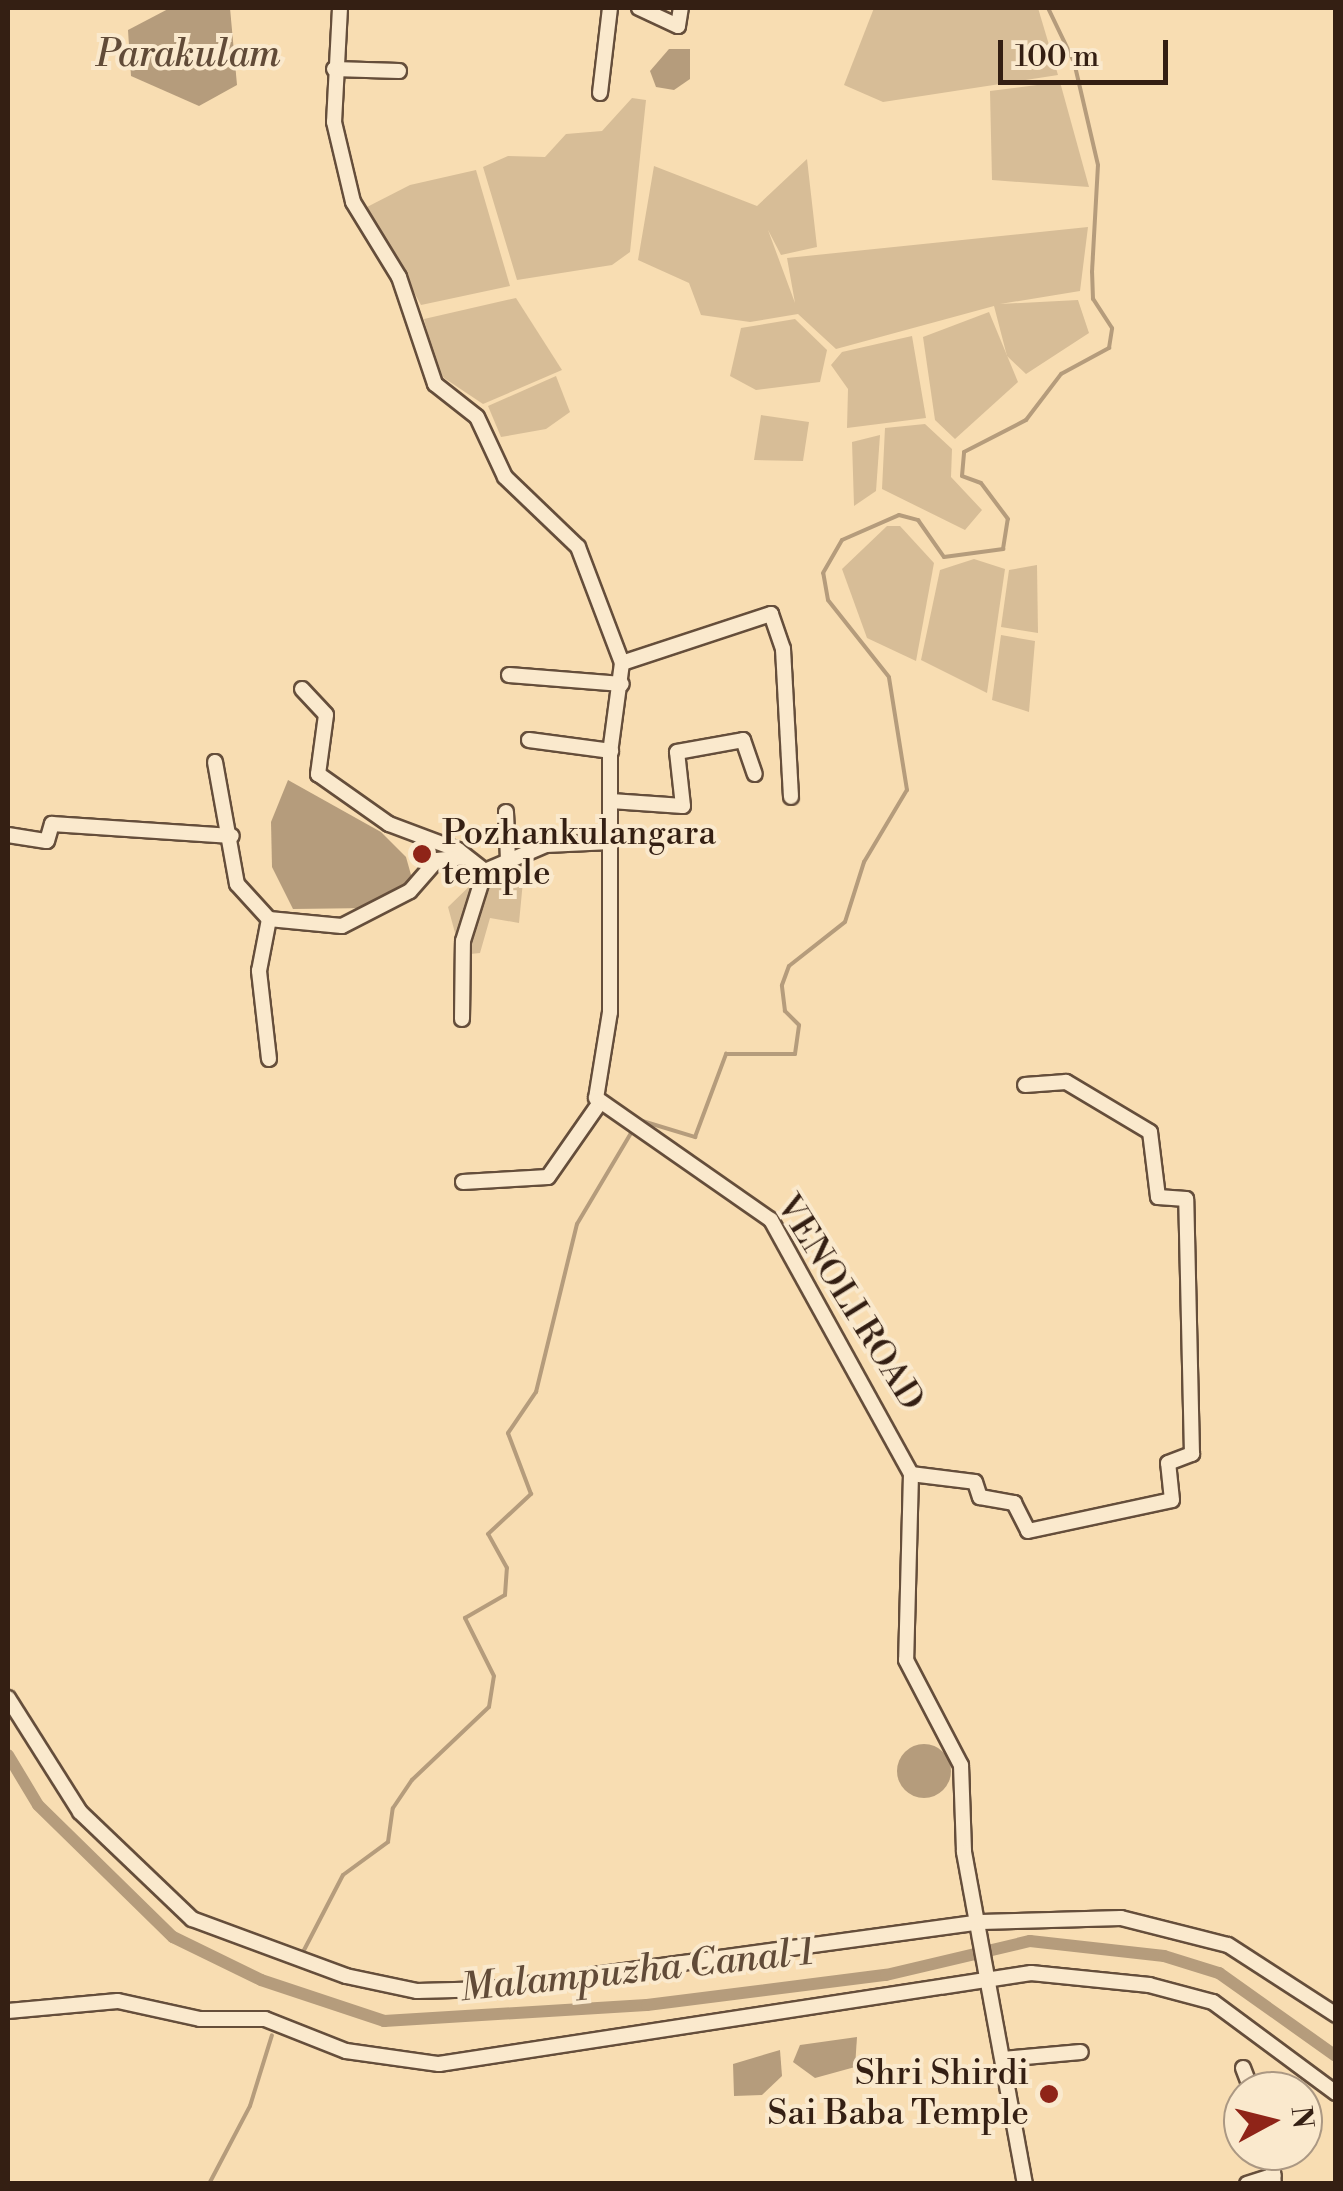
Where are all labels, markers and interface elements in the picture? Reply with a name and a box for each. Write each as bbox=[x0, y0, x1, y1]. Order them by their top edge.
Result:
scale bar bbox=[1003, 20, 1173, 82]
water label: Parakulam bbox=[96, 32, 280, 78]
text: 100 m bbox=[1015, 38, 1099, 76]
place label: Pozhankulangara temple bbox=[442, 813, 716, 895]
marker: Pozhankulangara temple bbox=[411, 843, 433, 865]
street label: VENOLI ROAD bbox=[766, 1187, 932, 1419]
water label: Malampuzha Canal 1 bbox=[458, 1930, 814, 2012]
place label: Shri Shirdi Sai Baba Temple bbox=[767, 2053, 1029, 2135]
north arrow bbox=[1223, 2071, 1323, 2171]
marker: Shri Shirdi Sai Baba Temple bbox=[1038, 2083, 1060, 2105]
text: N bbox=[1283, 2104, 1320, 2131]

